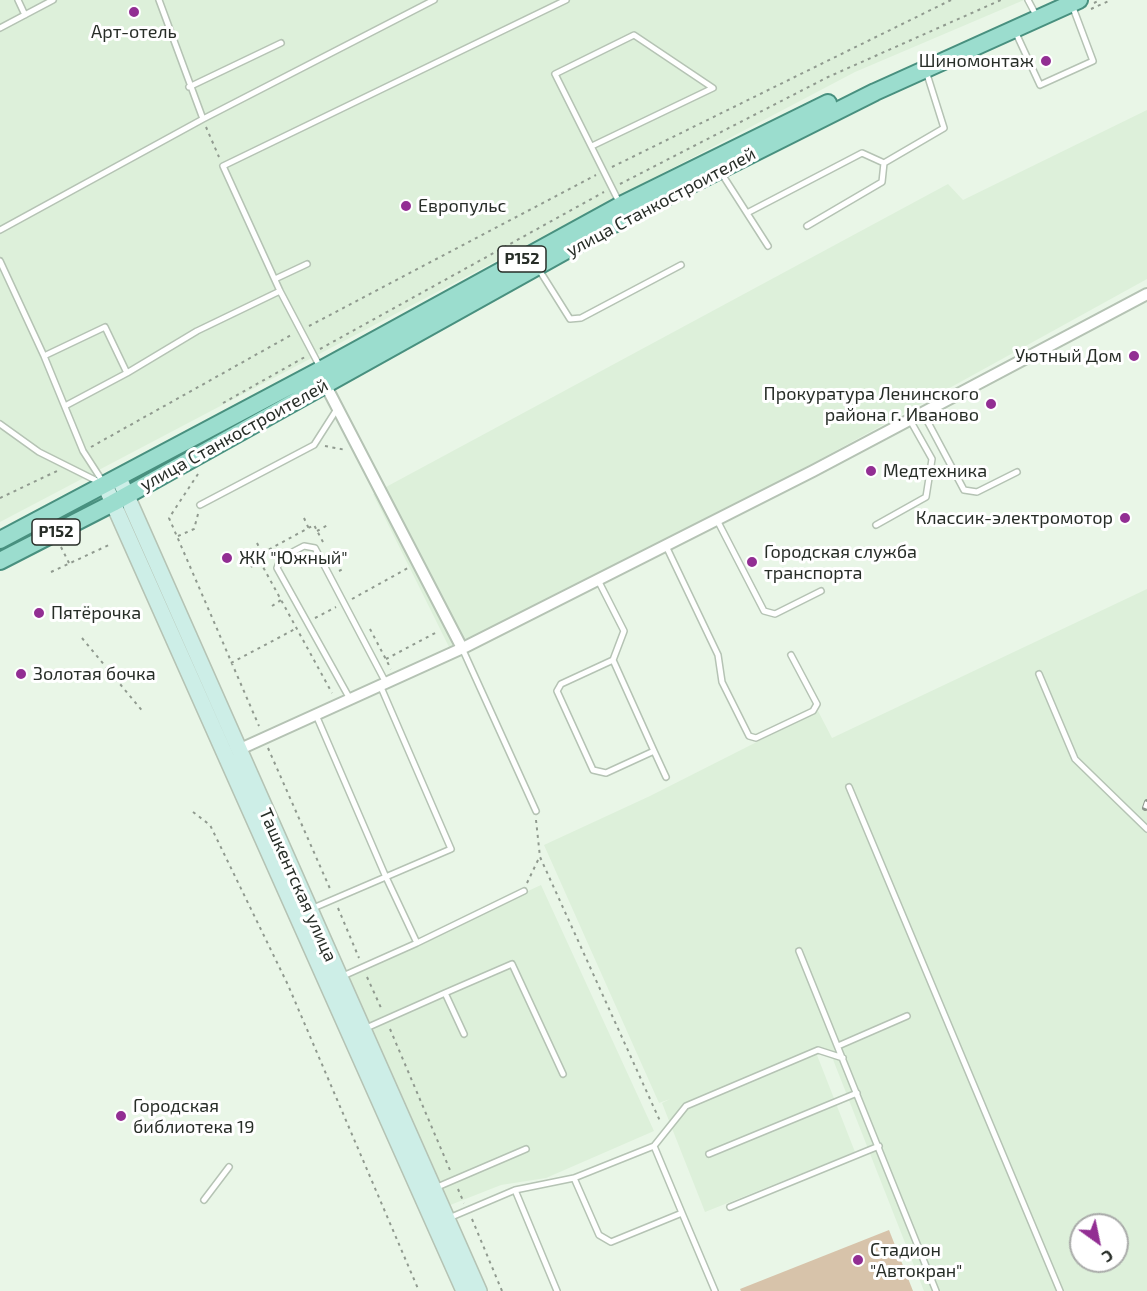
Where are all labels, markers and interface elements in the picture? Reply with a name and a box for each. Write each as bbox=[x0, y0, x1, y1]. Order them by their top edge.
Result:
marker: Арт-отель bbox=[127, 5, 141, 19]
place label: Арт-отель bbox=[91, 21, 177, 43]
place label: Шиномонтаж bbox=[919, 50, 1034, 72]
marker: Шиномонтаж bbox=[1039, 54, 1053, 68]
street label: улица Станкостроителей bbox=[563, 143, 759, 261]
place label: Европульс bbox=[418, 195, 506, 217]
marker: Европульс bbox=[399, 199, 413, 213]
road number: Р152 bbox=[498, 246, 546, 272]
place label: Уютный Дом bbox=[1015, 345, 1122, 367]
marker: Уютный Дом bbox=[1127, 349, 1141, 363]
street label: улица Станкостроителей bbox=[136, 374, 332, 496]
place label: Прокуратура Ленинского района г. Иваново bbox=[764, 383, 979, 426]
marker: Прокуратура Ленинского района г. Иваново bbox=[984, 397, 998, 411]
place label: Медтехника bbox=[883, 460, 987, 482]
marker: Медтехника bbox=[864, 464, 878, 478]
place label: Классик-электромотор bbox=[916, 507, 1113, 529]
marker: Классик-электромотор bbox=[1118, 511, 1132, 525]
road number: Р152 bbox=[32, 519, 80, 545]
place label: Городская служба транспорта bbox=[764, 541, 917, 584]
place label: ЖК "Южный" bbox=[239, 547, 348, 569]
marker: ЖК "Южный" bbox=[220, 551, 234, 565]
marker: Городская служба транспорта bbox=[745, 555, 759, 569]
place label: Пятёрочка bbox=[51, 602, 141, 624]
marker: Пятёрочка bbox=[32, 606, 46, 620]
place label: Золотая бочка bbox=[33, 663, 156, 685]
marker: Золотая бочка bbox=[14, 667, 28, 681]
street label: Ташкентская улица bbox=[254, 805, 342, 965]
place label: Городская библиотека 19 bbox=[133, 1095, 254, 1138]
marker: Городская библиотека 19 bbox=[114, 1109, 128, 1123]
north arrow bbox=[1069, 1213, 1129, 1273]
place label: Стадион "Автокран" bbox=[870, 1239, 962, 1282]
text: С bbox=[1099, 1246, 1117, 1267]
marker: Стадион "Автокран" bbox=[851, 1253, 865, 1267]

